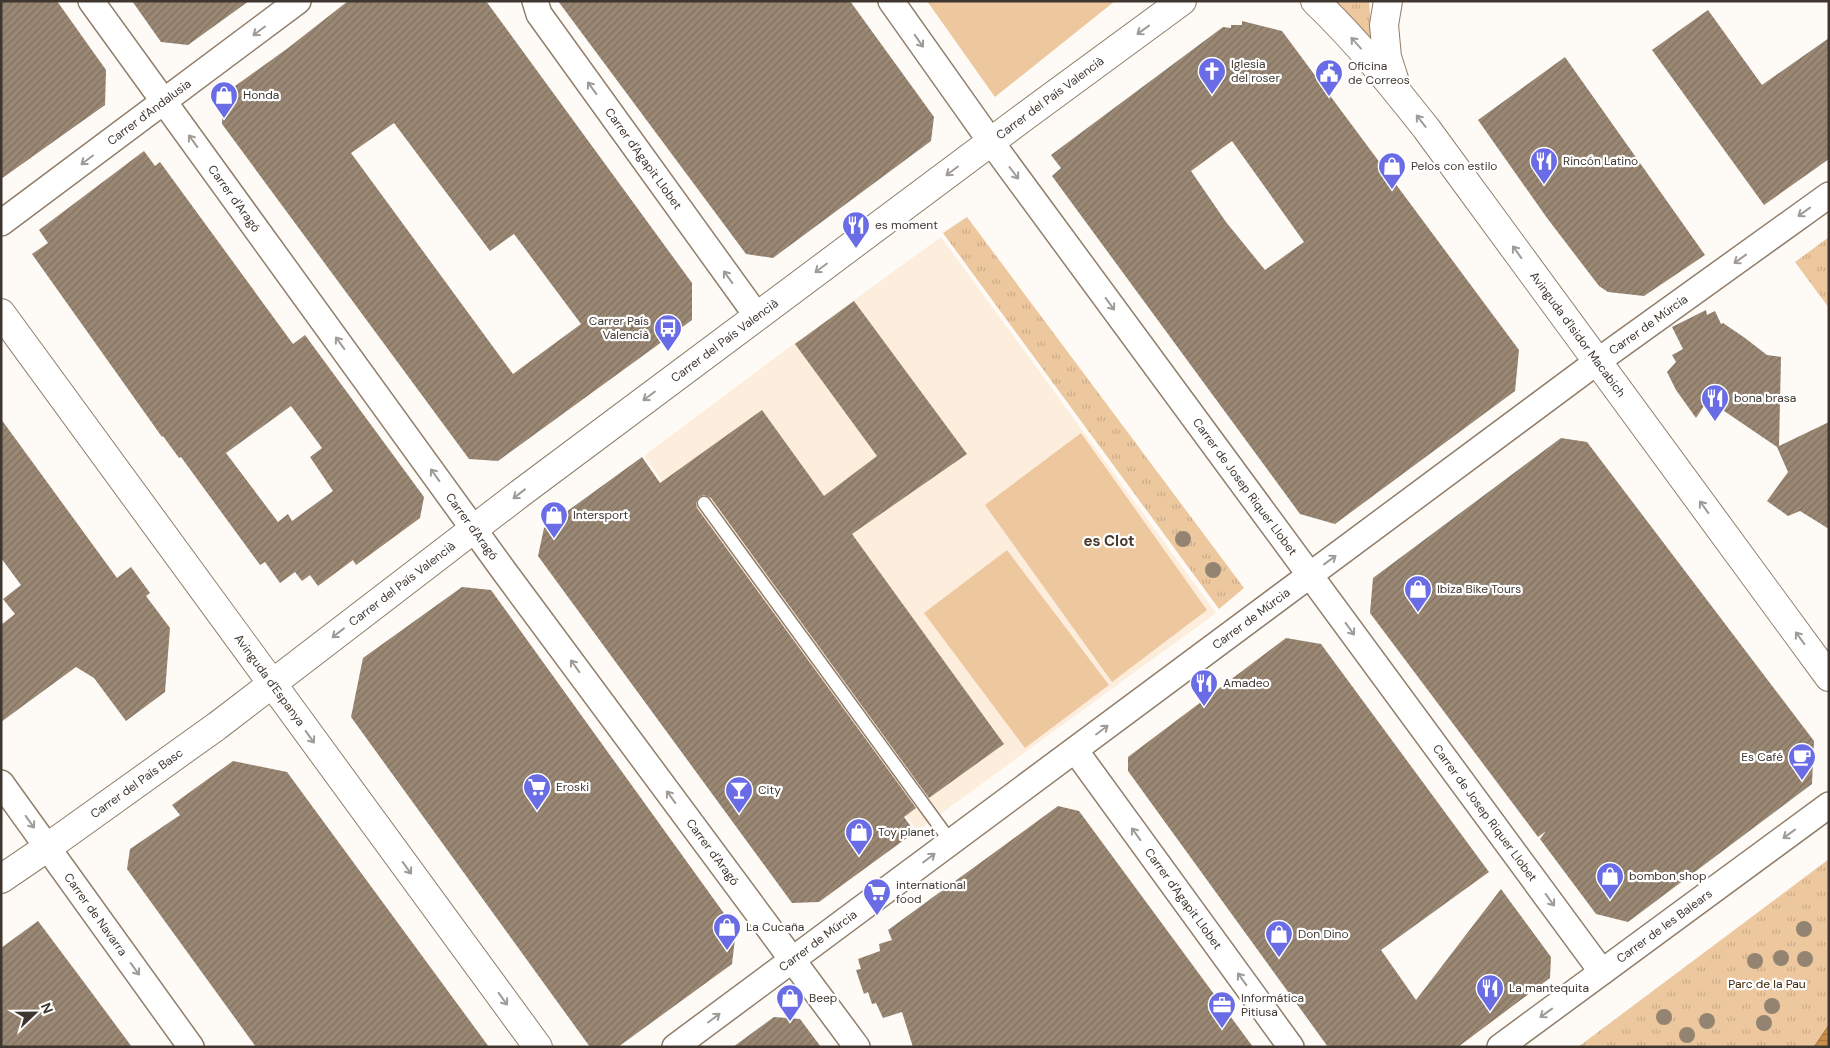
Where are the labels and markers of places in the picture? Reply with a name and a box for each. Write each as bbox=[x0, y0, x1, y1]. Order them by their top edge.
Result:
church icon: Iglesia del roser bbox=[1197, 56, 1227, 95]
place label: Iglesia del roser bbox=[1231, 56, 1280, 86]
public building icon: Oficina de Correos bbox=[1314, 58, 1344, 97]
place label: Oficina de Correos bbox=[1348, 58, 1410, 88]
shop icon: Honda bbox=[209, 80, 239, 119]
place label: Honda bbox=[243, 87, 279, 103]
restaurant icon: Rincón Latino bbox=[1529, 146, 1559, 185]
shop icon: Pelos con estilo bbox=[1377, 151, 1407, 190]
place label: Rincón Latino bbox=[1563, 153, 1638, 169]
place label: Pelos con estilo bbox=[1411, 158, 1497, 174]
restaurant icon: es moment bbox=[841, 210, 871, 249]
place label: es moment bbox=[875, 217, 938, 233]
place label: Carrer País Valencià bbox=[589, 313, 649, 343]
bus stop icon: Carrer País Valencià bbox=[653, 313, 683, 352]
restaurant icon: bona brasa bbox=[1700, 383, 1730, 422]
place label: bona brasa bbox=[1734, 390, 1796, 406]
shop icon: Intersport bbox=[539, 500, 569, 539]
place label: Intersport bbox=[573, 507, 629, 523]
shop icon: Ibiza Bike Tours bbox=[1403, 574, 1433, 613]
place label: Ibiza Bike Tours bbox=[1437, 581, 1521, 597]
restaurant icon: Amadeo bbox=[1189, 668, 1219, 707]
place label: Amadeo bbox=[1223, 675, 1270, 691]
cafe icon: Es Café bbox=[1787, 742, 1817, 781]
place label: Es Café bbox=[1741, 749, 1783, 765]
supermarket icon: Eroski bbox=[522, 772, 552, 811]
bar icon: City bbox=[724, 775, 754, 814]
place label: Eroski bbox=[556, 779, 589, 795]
place label: City bbox=[758, 782, 781, 798]
shop icon: Toy planet bbox=[844, 817, 874, 856]
place label: Toy planet bbox=[878, 824, 935, 840]
shop icon: bombon shop bbox=[1595, 861, 1625, 900]
place label: bombon shop bbox=[1629, 868, 1707, 884]
supermarket icon: international food bbox=[862, 877, 892, 916]
place label: international food bbox=[896, 877, 966, 907]
shop icon: La Cucaña bbox=[712, 912, 742, 951]
place label: La Cucaña bbox=[746, 919, 804, 935]
shop icon: Don Dino bbox=[1264, 919, 1294, 958]
place label: Don Dino bbox=[1298, 926, 1349, 942]
restaurant icon: La mantequita bbox=[1475, 973, 1505, 1012]
place label: La mantequita bbox=[1509, 980, 1589, 996]
shop icon: Beep bbox=[775, 983, 805, 1022]
place label: Beep bbox=[809, 990, 837, 1006]
office icon: Informática Pitiusa bbox=[1207, 990, 1237, 1029]
place label: Informática Pitiusa bbox=[1241, 990, 1304, 1020]

